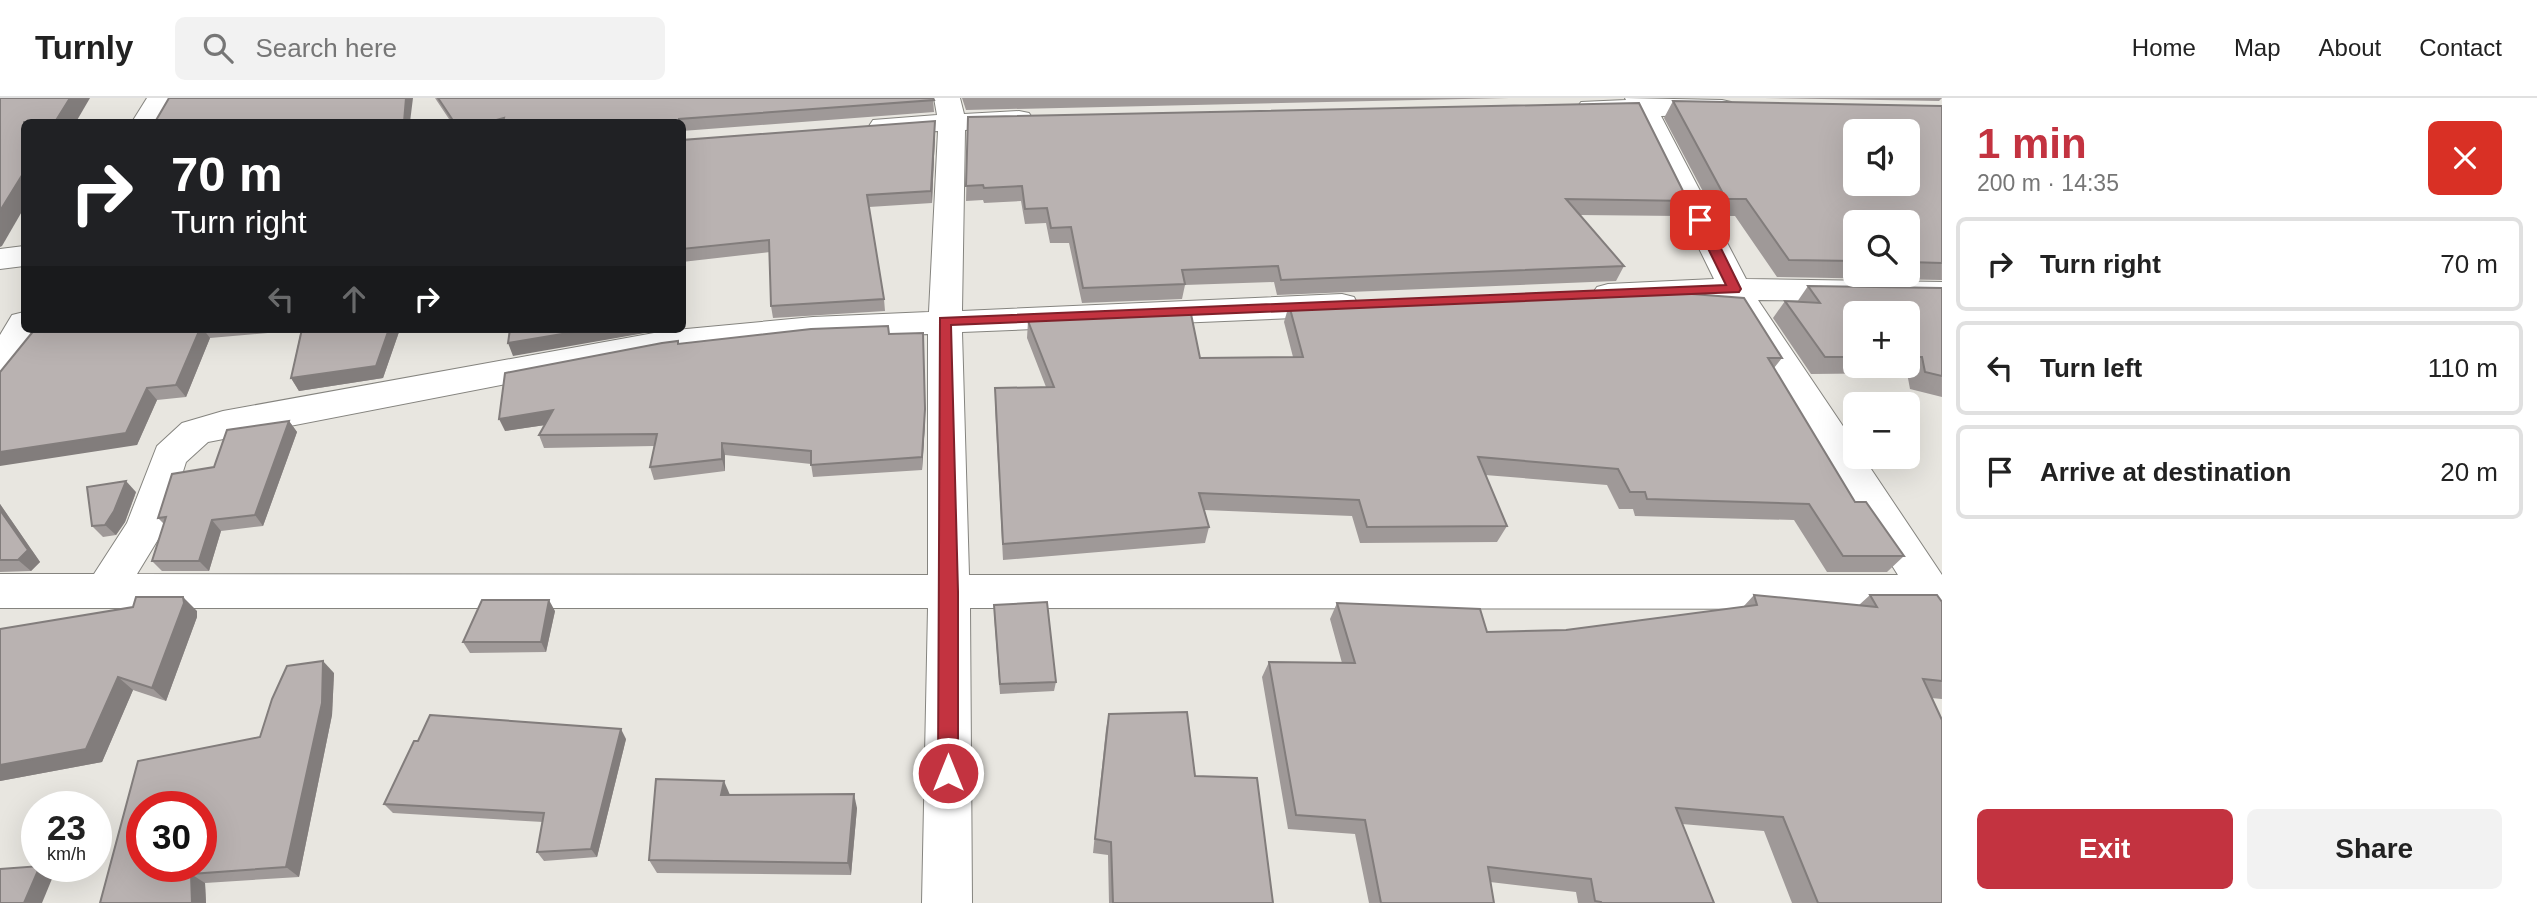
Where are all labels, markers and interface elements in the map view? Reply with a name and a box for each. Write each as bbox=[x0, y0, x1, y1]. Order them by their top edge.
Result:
search box bbox=[175, 17, 665, 80]
text: Turnly bbox=[35, 29, 133, 66]
icon: search bbox=[199, 29, 237, 67]
text: Search here bbox=[255, 33, 397, 63]
text: Home bbox=[2132, 34, 2196, 61]
text: Map bbox=[2234, 34, 2281, 61]
text: About bbox=[2319, 34, 2381, 61]
text: Contact bbox=[2419, 34, 2502, 61]
map controls bbox=[1843, 119, 1920, 469]
button: sound bbox=[1843, 119, 1920, 196]
text: 1 min bbox=[1977, 120, 2087, 167]
button: close bbox=[2428, 121, 2502, 195]
icon: right bbox=[56, 147, 147, 238]
text: 70 m bbox=[171, 147, 283, 201]
text: 200 m · 14:35 bbox=[1977, 170, 2119, 196]
pin bbox=[1670, 190, 1730, 250]
icon: arrive bbox=[1681, 201, 1719, 239]
text: Turn right bbox=[171, 204, 307, 240]
button: search bbox=[1843, 210, 1920, 287]
icon: right bbox=[1981, 245, 2019, 283]
text: Turn right bbox=[2040, 249, 2161, 279]
text: 70 m bbox=[2440, 249, 2498, 279]
icon: left bbox=[262, 280, 300, 318]
icon: ahead bbox=[335, 280, 373, 318]
icon: right bbox=[408, 280, 446, 318]
button: + bbox=[1843, 301, 1920, 378]
icon: left bbox=[1981, 349, 2019, 387]
text: Turn left bbox=[2040, 353, 2142, 383]
text: 110 m bbox=[2428, 353, 2498, 383]
button: − bbox=[1843, 392, 1920, 469]
icon: arrive bbox=[1981, 453, 2019, 491]
text: Arrive at destination bbox=[2040, 457, 2291, 487]
text: 20 m bbox=[2440, 457, 2498, 487]
position arrow bbox=[911, 736, 985, 810]
speed limit sign: 30 bbox=[126, 791, 217, 882]
text: 23 bbox=[47, 808, 86, 847]
button: Exit bbox=[1977, 809, 2233, 889]
button: Share bbox=[2247, 809, 2502, 889]
text: km/h bbox=[47, 844, 86, 864]

